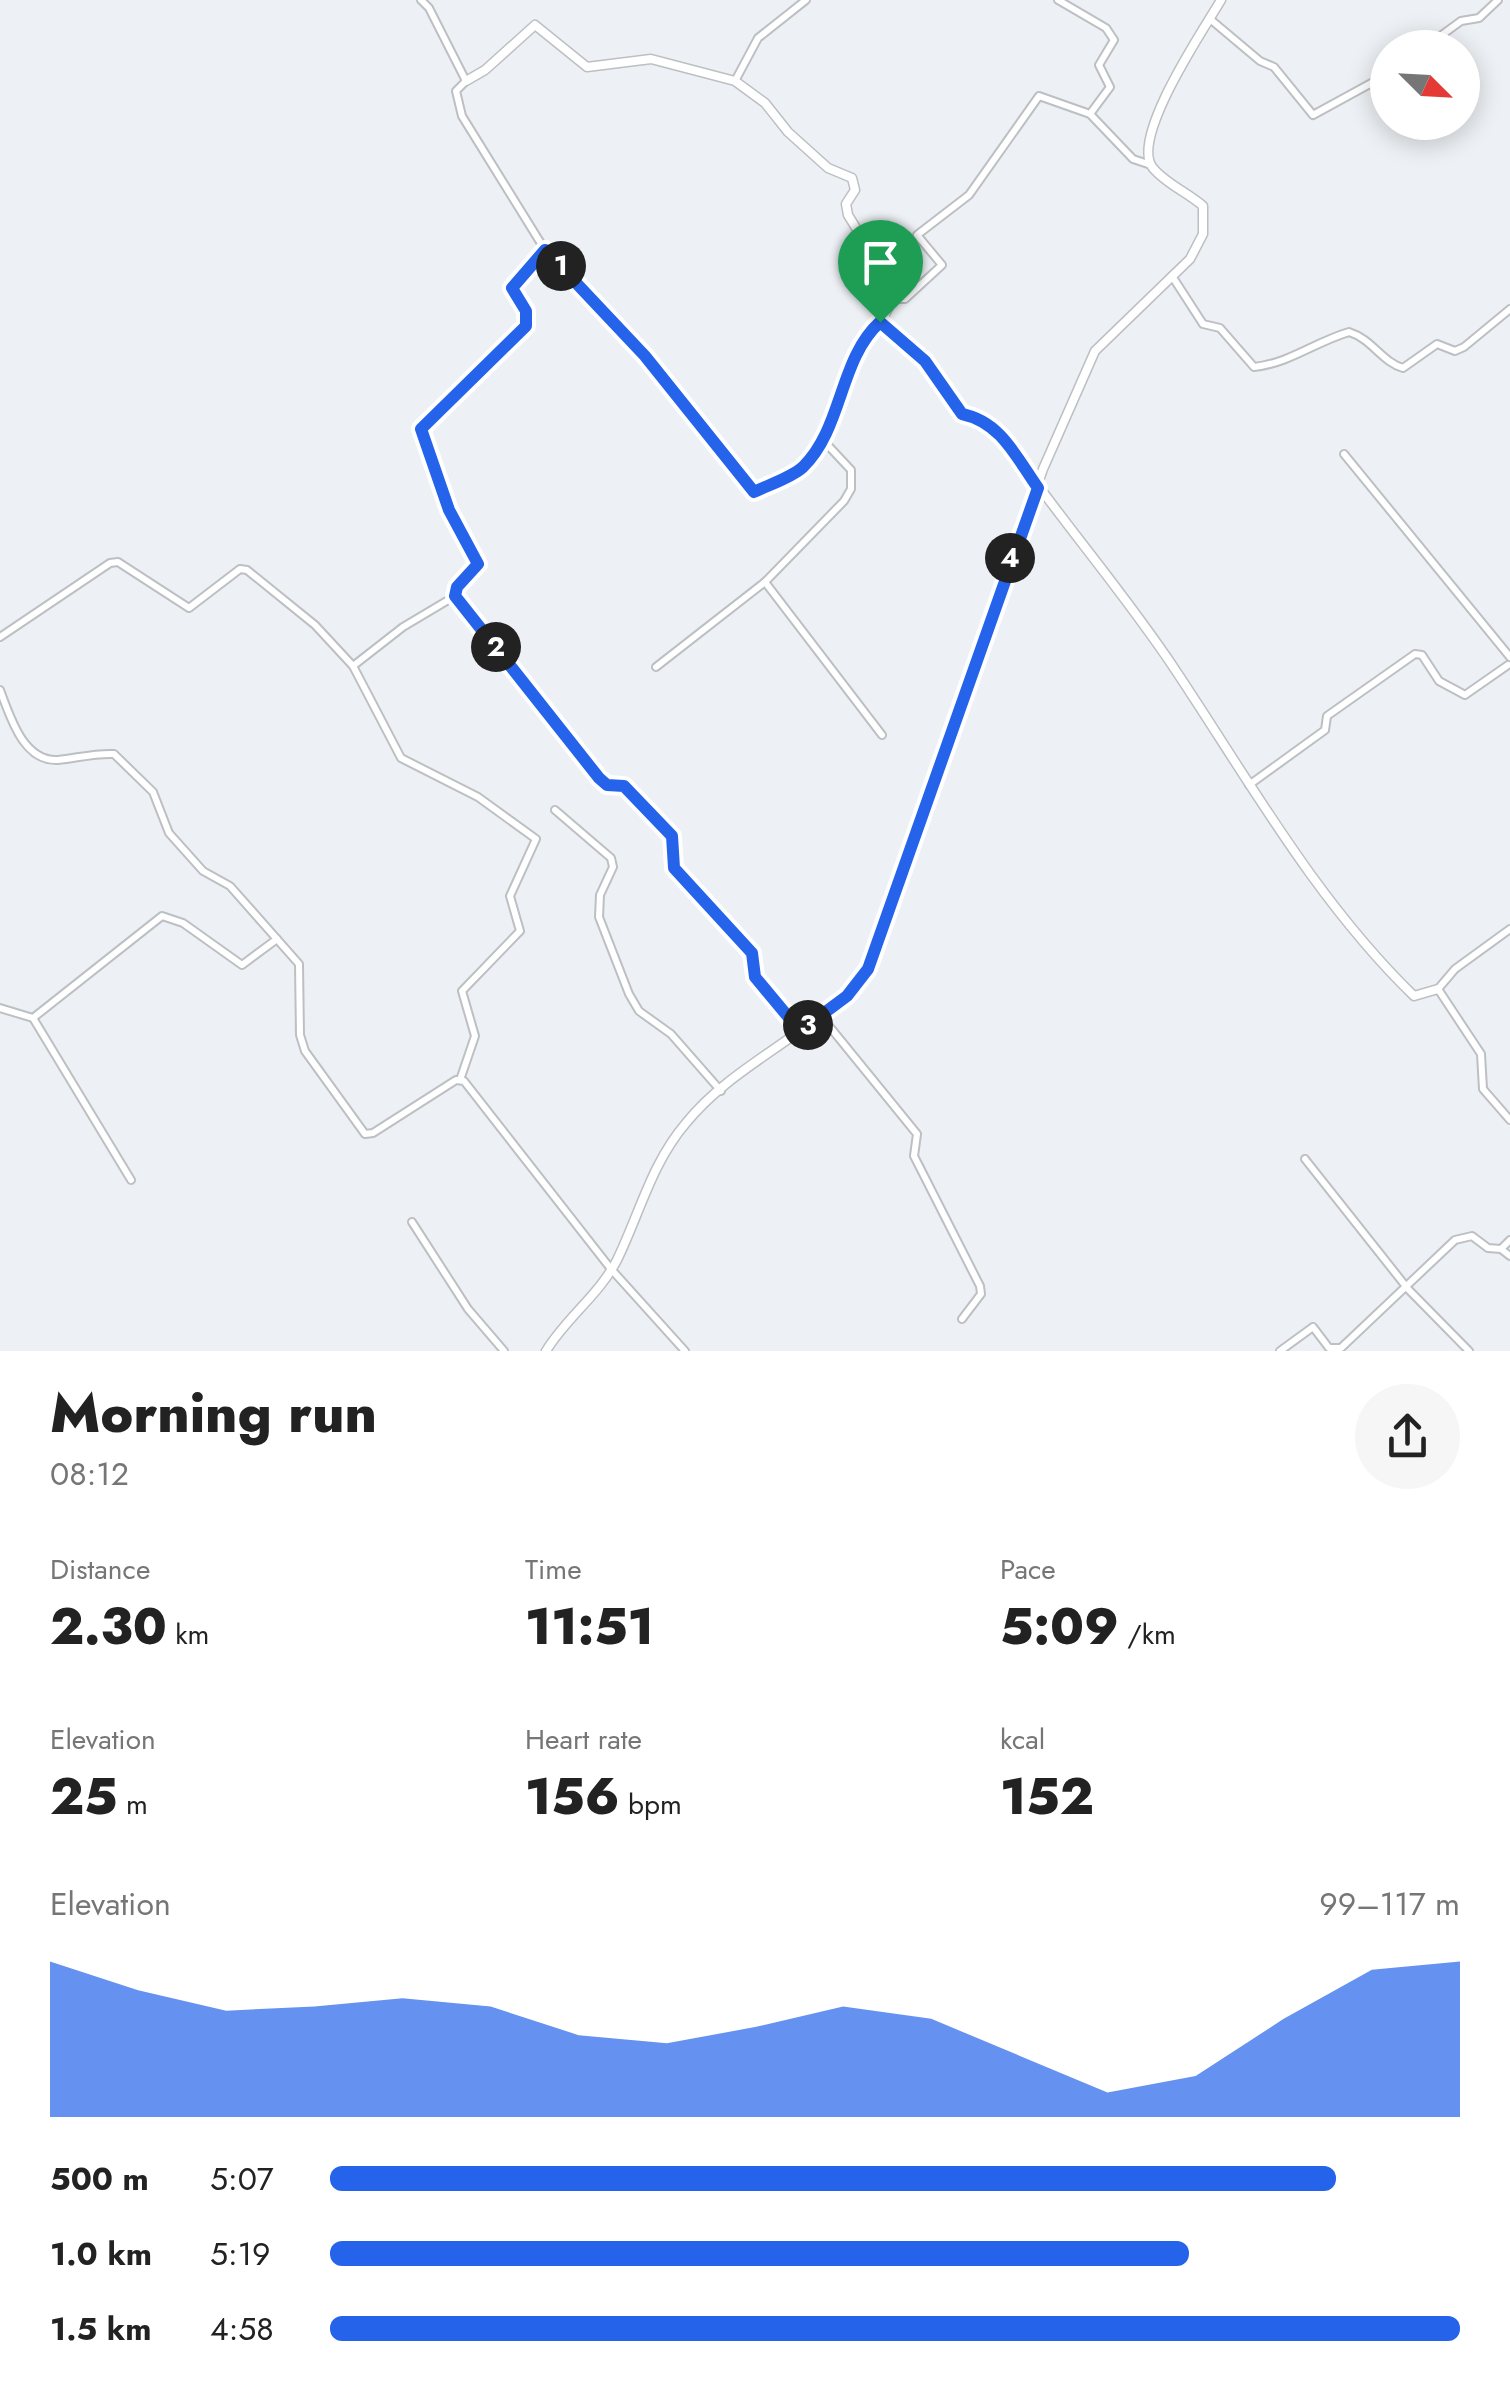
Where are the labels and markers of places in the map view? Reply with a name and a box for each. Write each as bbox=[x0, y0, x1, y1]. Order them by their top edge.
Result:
pin bbox=[838, 220, 923, 323]
pin: 1 bbox=[536, 241, 586, 291]
pin: 4 bbox=[985, 533, 1035, 583]
pin: 2 bbox=[471, 622, 521, 672]
pin: 3 bbox=[783, 1000, 833, 1050]

